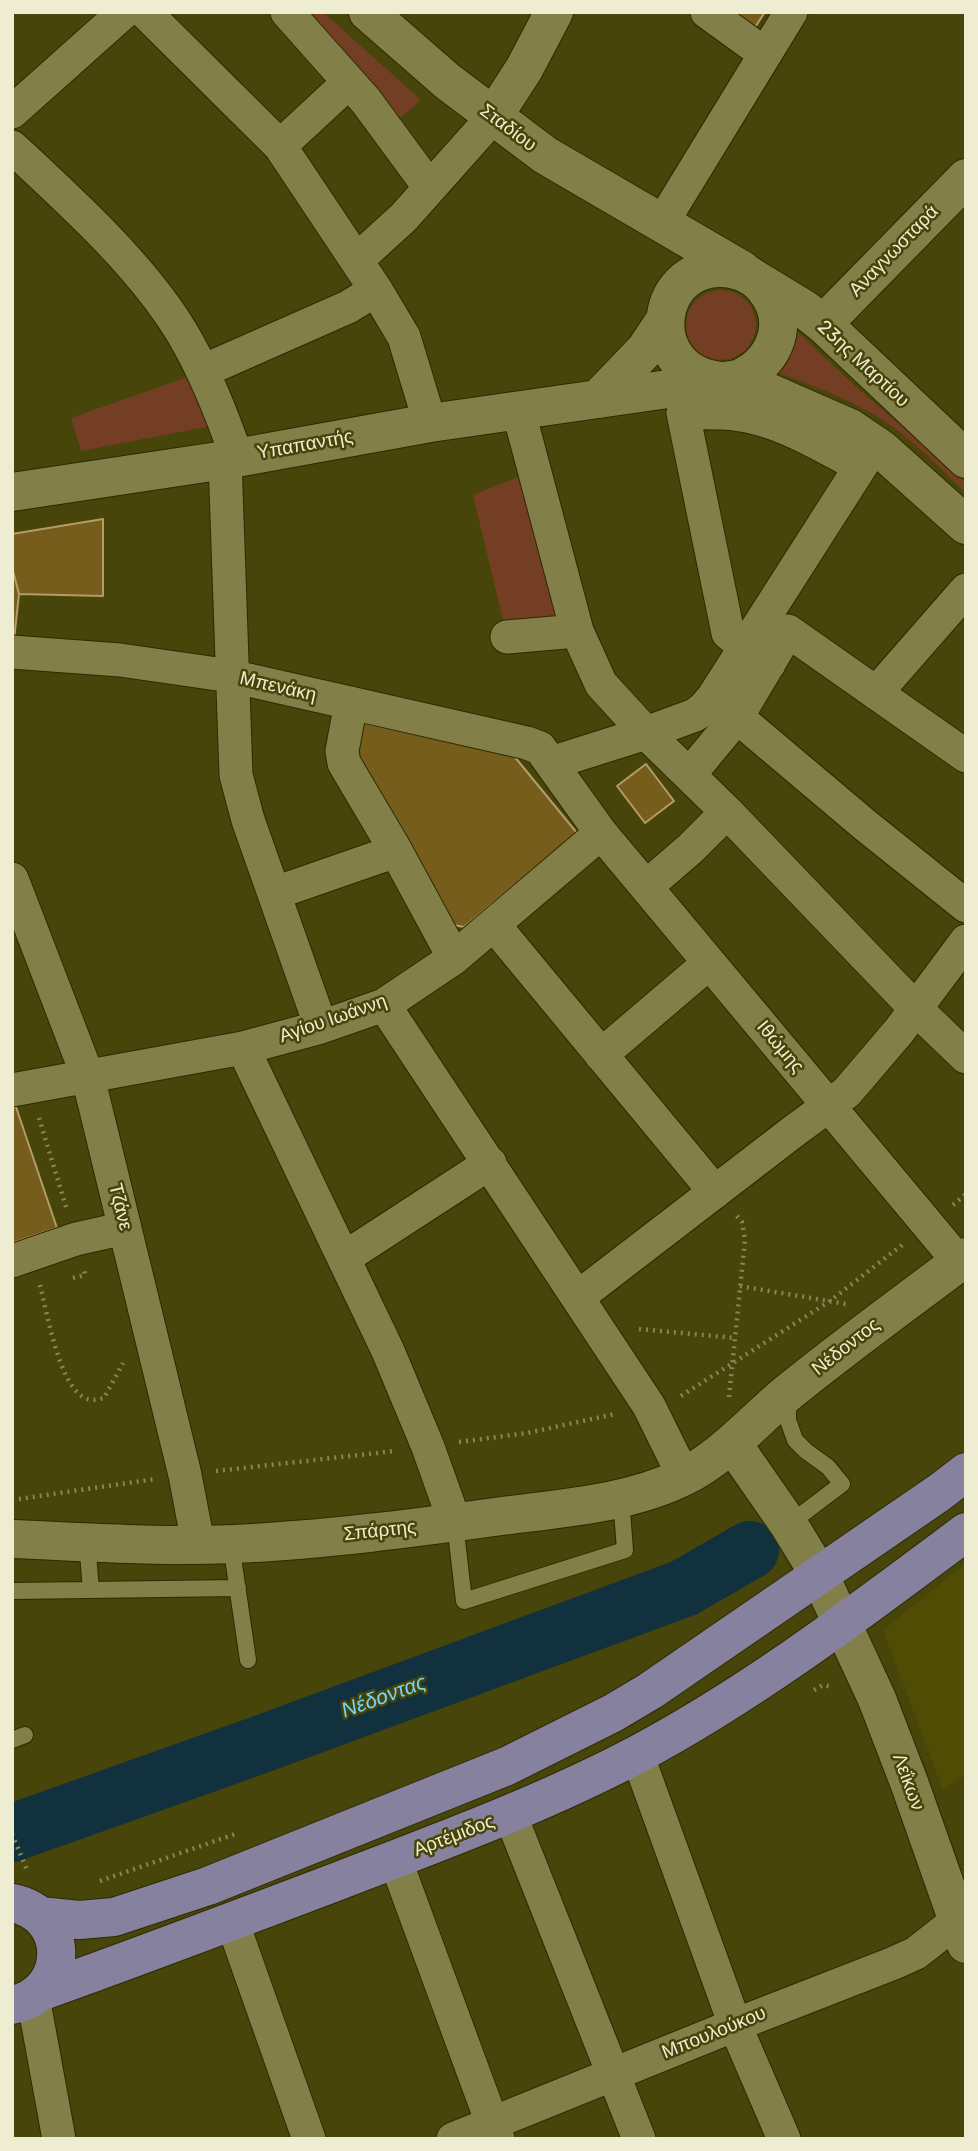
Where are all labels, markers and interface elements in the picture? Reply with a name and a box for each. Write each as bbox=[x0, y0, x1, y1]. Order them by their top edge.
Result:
street label: Σταδίου bbox=[475, 99, 541, 157]
street label: Αναγνωσταρά bbox=[845, 201, 943, 301]
street label: 23ης Μαρτίου bbox=[812, 316, 914, 412]
street label: Υπαπαντής bbox=[255, 425, 355, 465]
street label: Μπενάκη bbox=[237, 667, 319, 707]
street label: Αγίου Ιωάννη bbox=[276, 990, 390, 1048]
street label: Ιθώμης bbox=[752, 1016, 808, 1078]
street label: Τζάνε bbox=[103, 1181, 137, 1233]
street label: Νέδοντος bbox=[808, 1313, 884, 1381]
street label: Σπάρτης bbox=[343, 1516, 417, 1546]
water label: Νέδoντας bbox=[338, 1670, 430, 1724]
street label: Λεΐκων bbox=[887, 1750, 929, 1814]
street label: Αρτέμιδος bbox=[410, 1810, 498, 1862]
street label: Μπουλούκου bbox=[659, 2002, 769, 2064]

